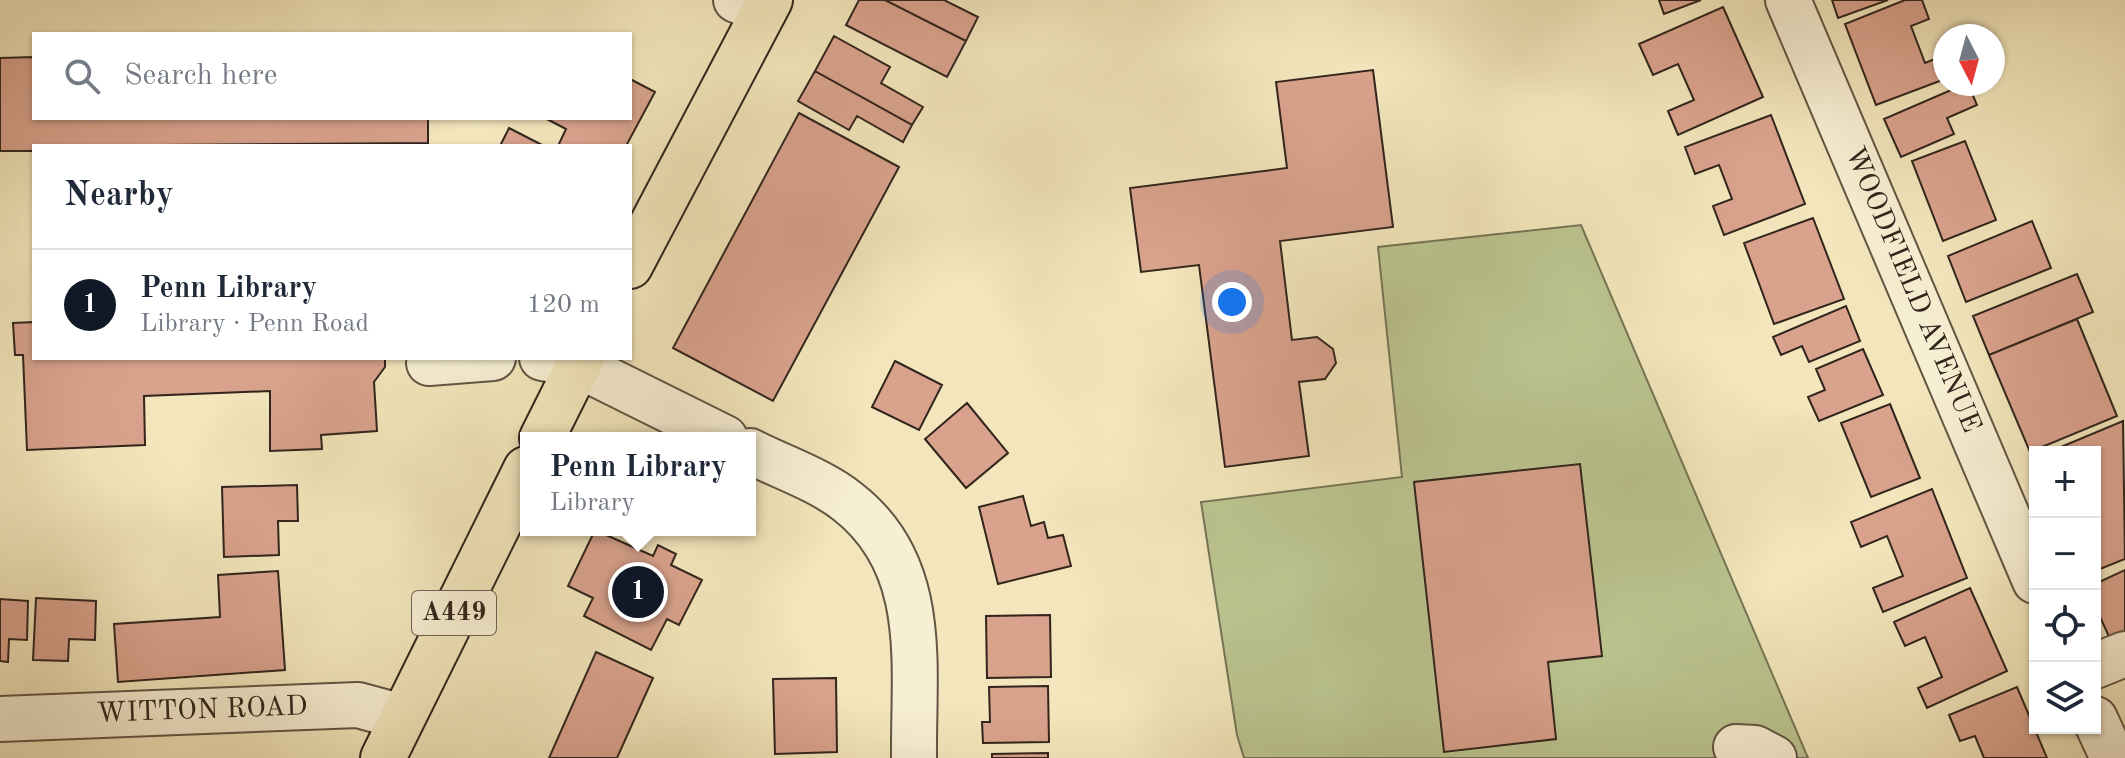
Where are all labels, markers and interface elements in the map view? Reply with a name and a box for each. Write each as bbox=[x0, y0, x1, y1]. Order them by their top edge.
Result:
north arrow bbox=[1933, 24, 2005, 96]
search box bbox=[32, 32, 632, 120]
icon: search bbox=[60, 54, 104, 98]
text: Search here bbox=[124, 61, 278, 91]
street label: WOODFIELD AVENUE bbox=[1839, 143, 1985, 437]
text: Nearby bbox=[64, 179, 174, 213]
text: Penn Library bbox=[140, 274, 317, 304]
your location bbox=[1212, 282, 1252, 322]
text: 1 bbox=[82, 292, 98, 318]
text: 120 m bbox=[527, 292, 600, 318]
text: Library · Penn Road bbox=[140, 311, 369, 337]
popup bbox=[520, 432, 756, 536]
map controls bbox=[2029, 446, 2101, 734]
button: + bbox=[2029, 446, 2101, 518]
text: Penn Library bbox=[549, 453, 727, 483]
text: Library bbox=[549, 490, 635, 516]
button: − bbox=[2029, 518, 2101, 590]
pin: 1 bbox=[612, 562, 664, 622]
button: locate bbox=[2029, 590, 2101, 662]
road number: A449 bbox=[412, 591, 496, 635]
button: layers bbox=[2029, 662, 2101, 734]
street label: WITTON ROAD bbox=[96, 693, 308, 729]

